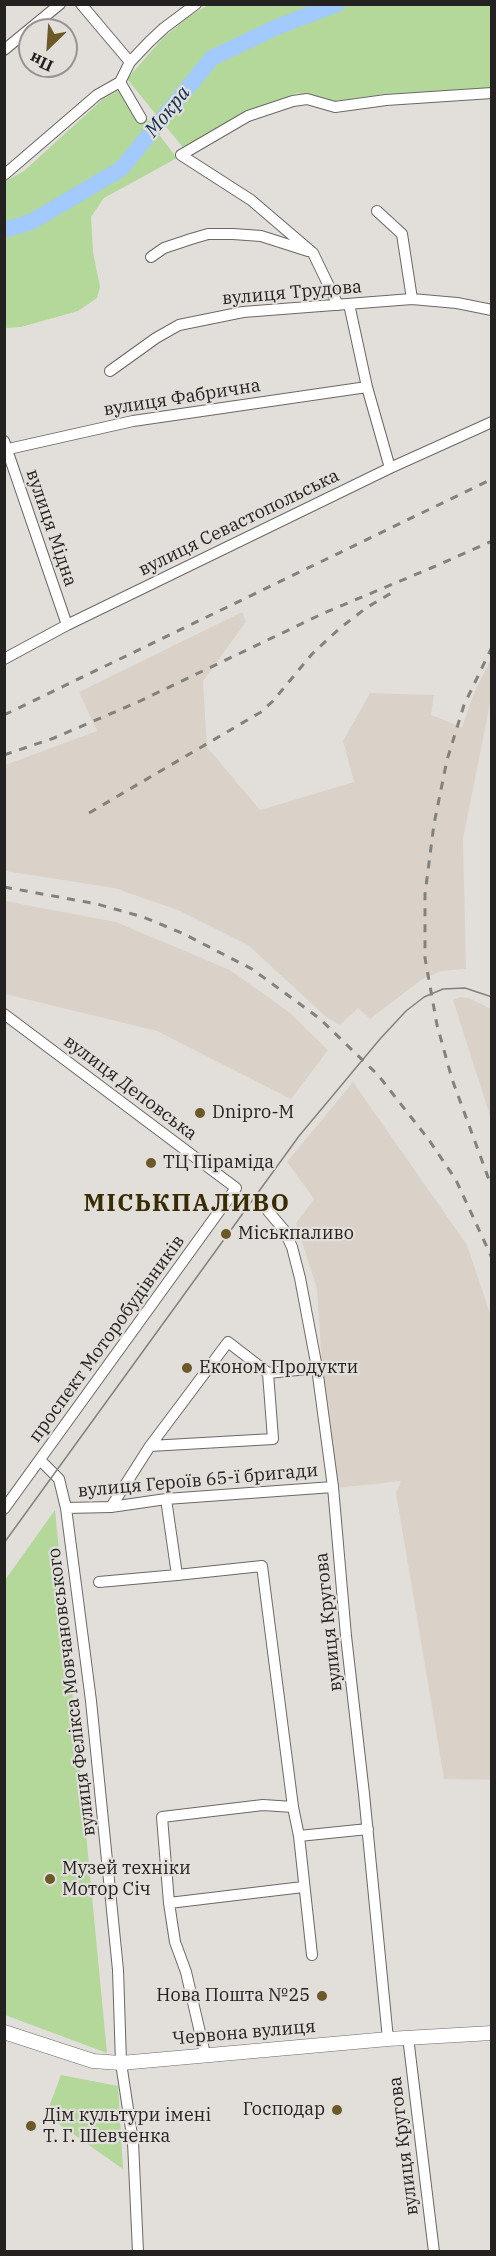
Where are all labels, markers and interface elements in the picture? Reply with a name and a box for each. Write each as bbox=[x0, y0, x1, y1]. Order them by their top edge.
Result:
north arrow bbox=[18, 18, 78, 78]
text: Пн bbox=[26, 48, 56, 77]
water label: Мокра bbox=[140, 82, 196, 142]
street label: вулиця Трудова bbox=[221, 276, 363, 310]
street label: вулиця Фабрична bbox=[102, 375, 262, 421]
street label: вулиця Севастопольська bbox=[135, 465, 343, 581]
street label: вулиця Мідна bbox=[21, 467, 81, 589]
street label: вулиця Деповська bbox=[59, 1031, 201, 1145]
place label: Dnipro-M bbox=[212, 1102, 294, 1124]
marker: Dnipro-M bbox=[193, 1106, 207, 1120]
place label: ТЦ Піраміда bbox=[163, 1152, 274, 1174]
marker: ТЦ Піраміда bbox=[144, 1156, 158, 1170]
district label: МІСЬКПАЛИВО bbox=[84, 1190, 290, 1218]
place label: Міськпаливо bbox=[238, 1223, 354, 1245]
marker: Міськпаливо bbox=[219, 1227, 233, 1241]
street label: проспект Моторобудівників bbox=[25, 1231, 189, 1447]
place label: Економ Продукти bbox=[199, 1357, 358, 1379]
marker: Економ Продукти bbox=[180, 1361, 194, 1375]
street label: вулиця Героїв 65-ї бригади bbox=[77, 1460, 319, 1502]
street label: вулиця Фелікса Мовчановського bbox=[44, 1547, 100, 1837]
street label: вулиця Кругова bbox=[311, 1551, 347, 1693]
place label: Музей техніки Мотор Січ bbox=[62, 1858, 191, 1900]
marker: Музей техніки Мотор Січ bbox=[43, 1872, 57, 1886]
place label: Нова Пошта №25 bbox=[156, 1985, 310, 2007]
marker: Нова Пошта №25 bbox=[315, 1989, 329, 2003]
street label: Червона вулиця bbox=[171, 2016, 317, 2050]
street label: вулиця Кругова bbox=[385, 2075, 423, 2217]
place label: Господар bbox=[243, 2099, 325, 2121]
marker: Господар bbox=[330, 2103, 344, 2117]
place label: Дім культури імені Т. Г. Шевченка bbox=[43, 2105, 211, 2148]
marker: Дім культури імені Т. Г. Шевченка bbox=[24, 2119, 38, 2133]

